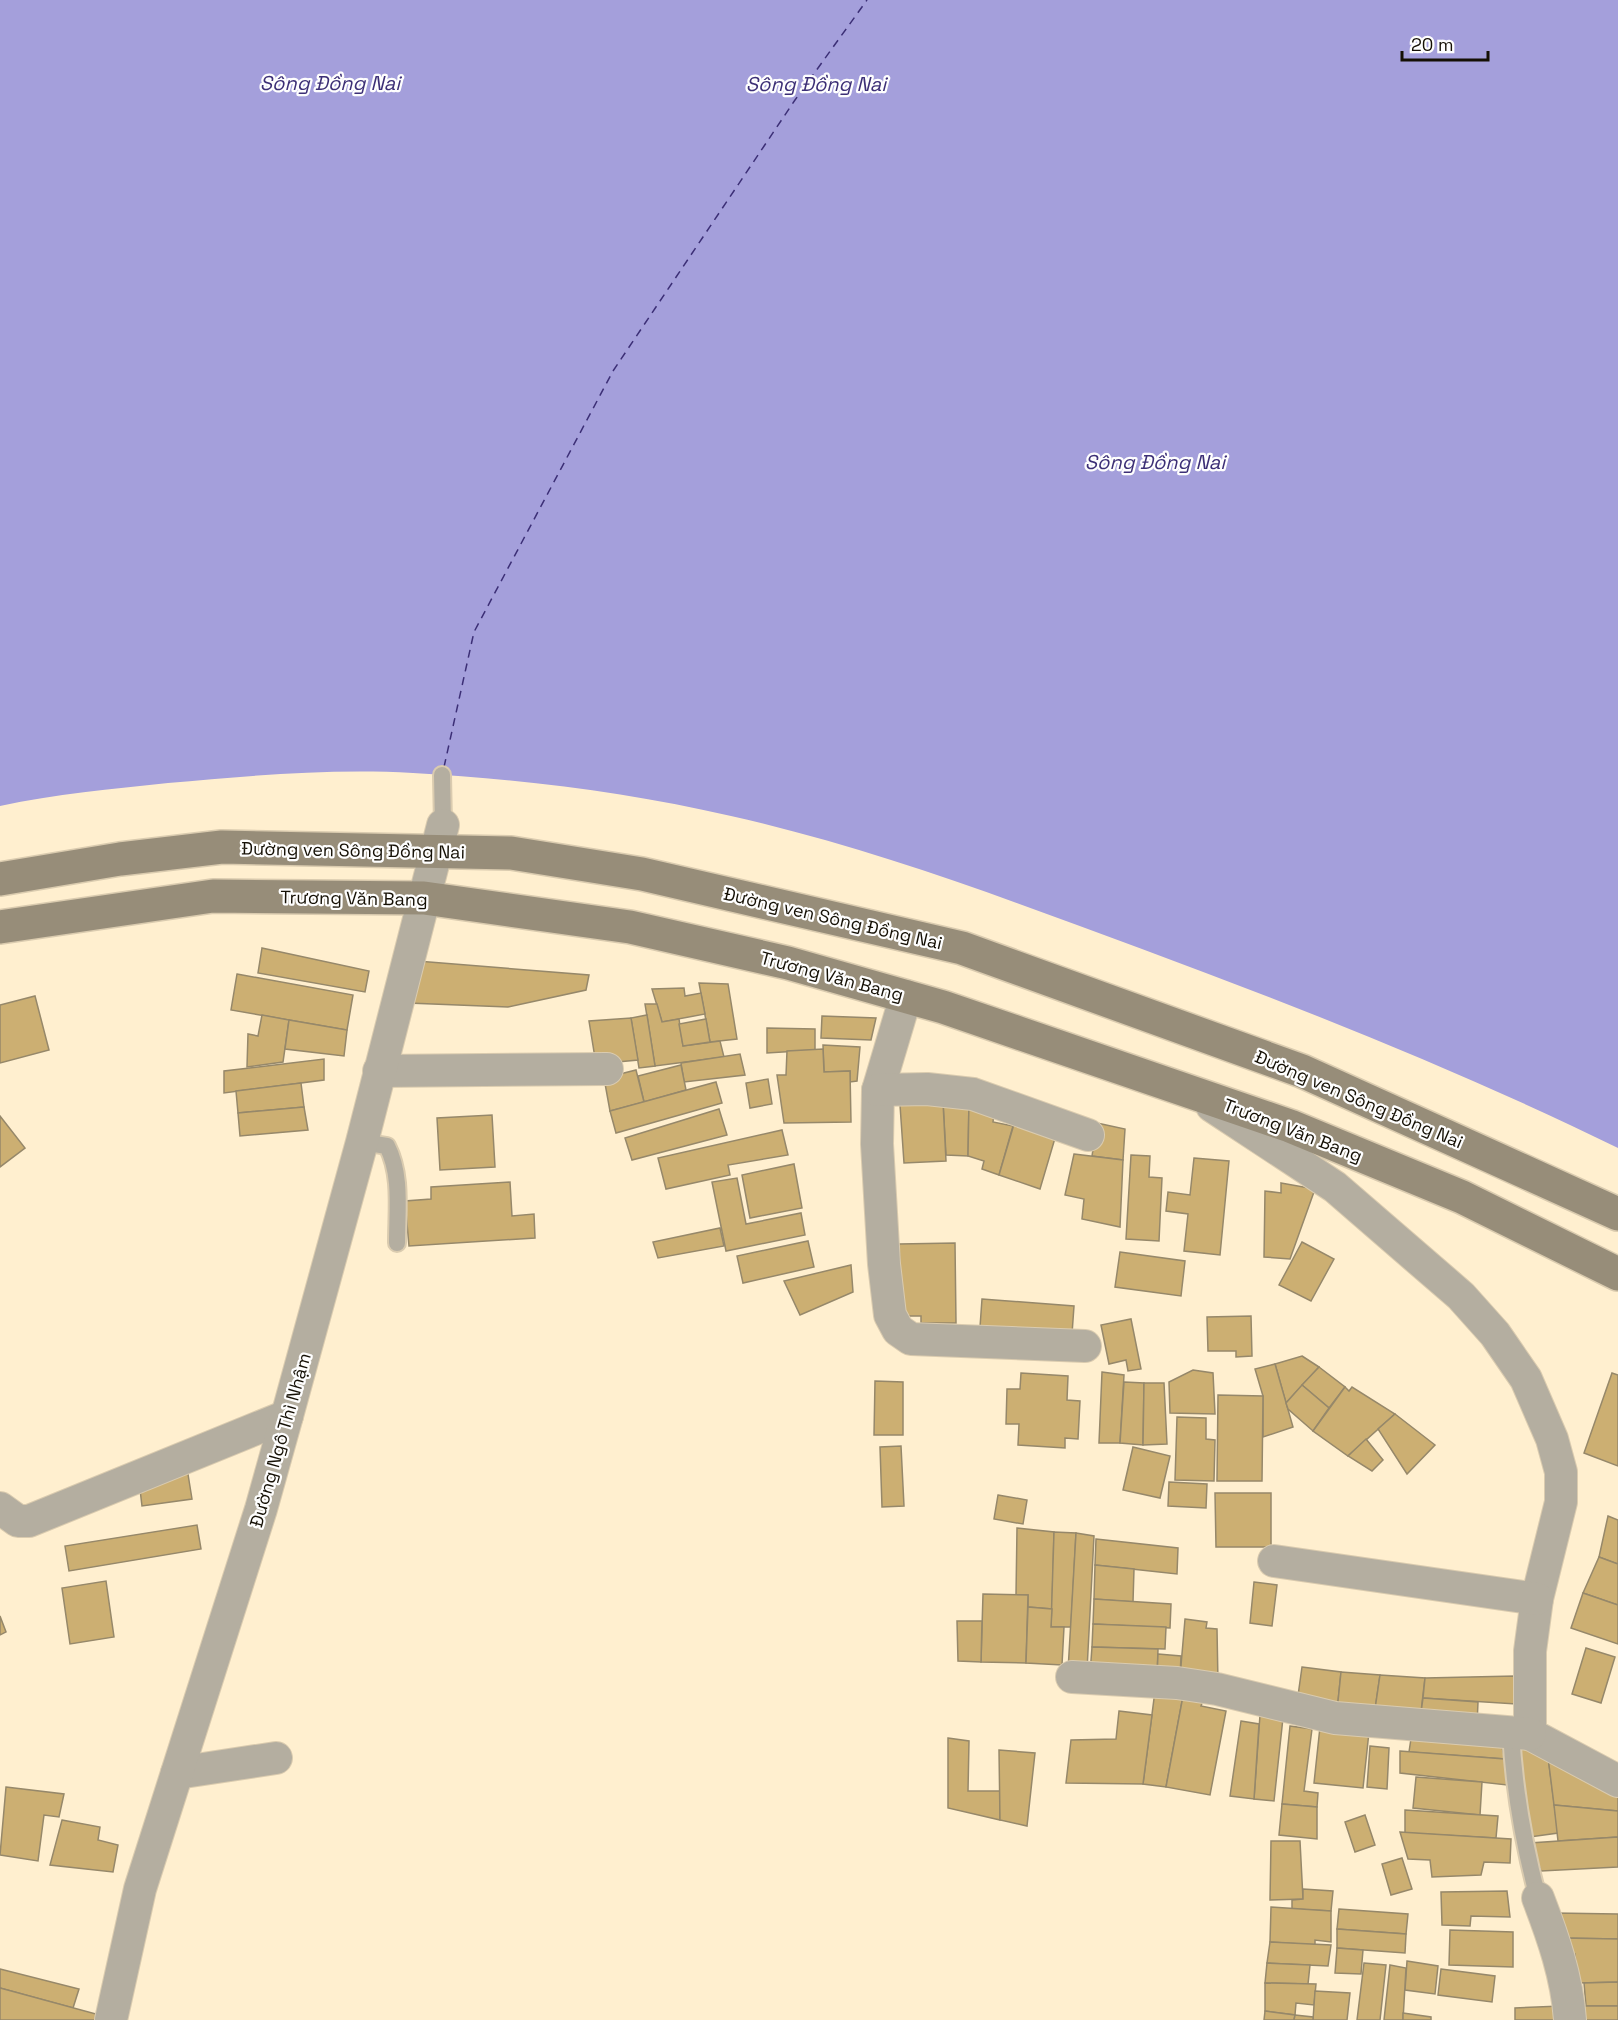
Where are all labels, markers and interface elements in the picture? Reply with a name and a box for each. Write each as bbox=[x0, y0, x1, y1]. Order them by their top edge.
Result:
scale bar bbox=[1402, 24, 1488, 62]
text: 20 m bbox=[1411, 33, 1454, 56]
water label: Sông Đồng Nai bbox=[260, 70, 402, 96]
water label: Sông Đồng Nai bbox=[746, 71, 888, 97]
water label: Sông Đồng Nai bbox=[1085, 449, 1227, 475]
street label: Đường ven Sông Đồng Nai bbox=[241, 837, 465, 863]
street label: Đường ven Sông Đồng Nai bbox=[721, 882, 945, 954]
street label: Trương Văn Bang bbox=[280, 885, 428, 911]
street label: Trương Văn Bang bbox=[758, 946, 906, 1006]
street label: Đường ven Sông Đồng Nai bbox=[1251, 1045, 1467, 1153]
street label: Trương Văn Bang bbox=[1220, 1093, 1366, 1167]
street label: Đường Ngô Thì Nhậm bbox=[244, 1350, 316, 1530]

